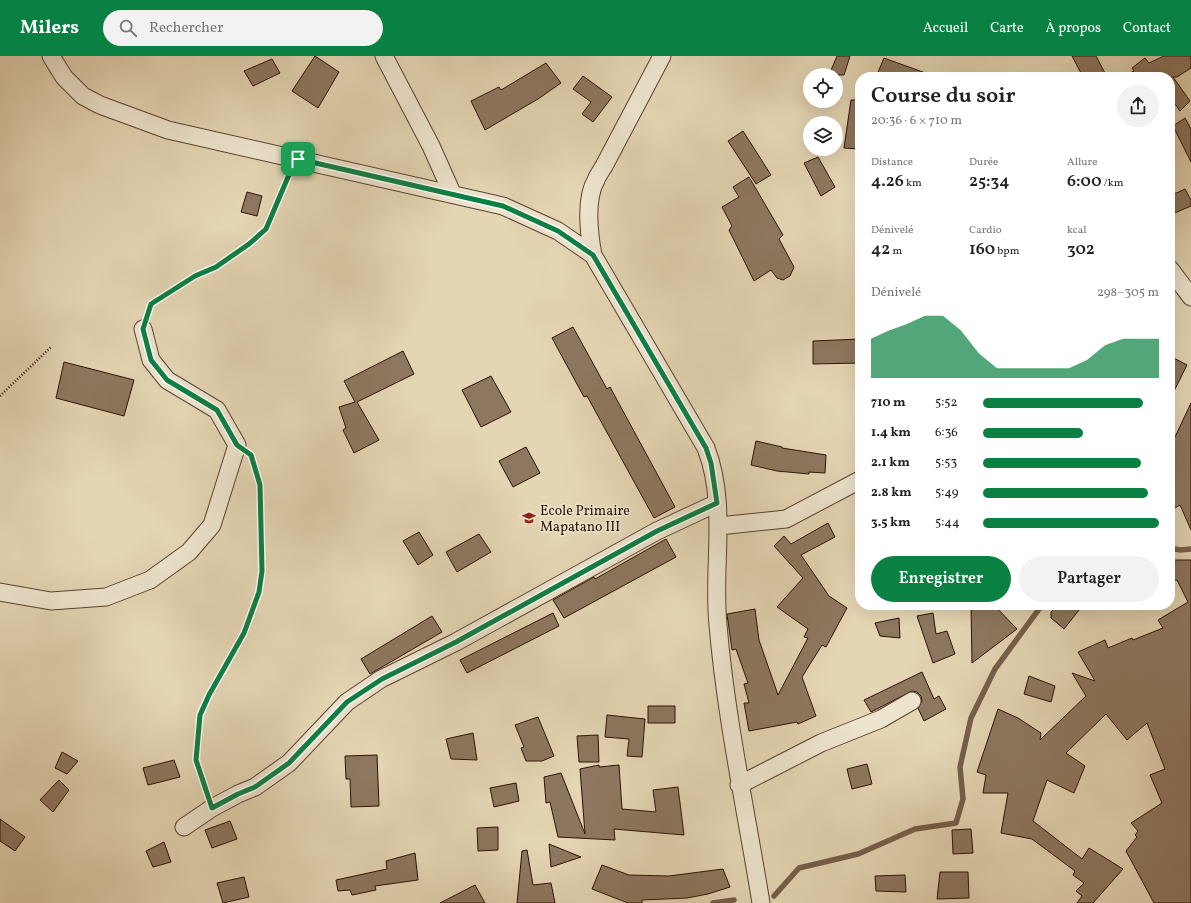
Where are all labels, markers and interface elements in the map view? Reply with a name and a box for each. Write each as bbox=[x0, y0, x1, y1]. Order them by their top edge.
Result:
search box bbox=[103, 10, 383, 46]
text: Milers bbox=[20, 15, 79, 41]
icon: search bbox=[117, 17, 139, 39]
text: Rechercher bbox=[149, 18, 223, 39]
text: Accueil bbox=[923, 19, 968, 38]
text: Carte bbox=[990, 19, 1024, 38]
text: À propos bbox=[1046, 19, 1101, 38]
text: Contact bbox=[1123, 19, 1171, 38]
map controls bbox=[803, 68, 843, 156]
button: locate bbox=[803, 68, 843, 108]
text: Course du soir bbox=[871, 81, 1016, 112]
button: share bbox=[1117, 85, 1159, 127]
text: 20:36 · 6 × 710 m bbox=[871, 112, 962, 130]
button: layers bbox=[803, 116, 843, 156]
pin bbox=[281, 142, 315, 176]
icon: arrive bbox=[287, 148, 309, 170]
text: Distance bbox=[871, 155, 913, 170]
text: Durée bbox=[969, 155, 998, 170]
text: Allure bbox=[1067, 155, 1097, 170]
text: 4.26 bbox=[871, 170, 904, 193]
text: 25:34 bbox=[969, 170, 1010, 193]
text: 6:00 bbox=[1067, 170, 1102, 193]
text: km bbox=[904, 176, 922, 191]
text: /km bbox=[1102, 176, 1123, 191]
text: Dénivelé bbox=[871, 223, 914, 238]
text: Cardio bbox=[969, 223, 1002, 238]
text: kcal bbox=[1067, 223, 1087, 238]
text: 42 bbox=[871, 238, 890, 261]
text: 160 bbox=[969, 238, 995, 261]
text: 302 bbox=[1067, 238, 1095, 261]
text: m bbox=[890, 244, 902, 259]
text: bpm bbox=[995, 244, 1019, 259]
text: Dénivelé bbox=[871, 284, 921, 302]
text: 298–305 m bbox=[1097, 284, 1159, 302]
text: 710 m bbox=[871, 394, 906, 412]
text: 5:52 bbox=[935, 394, 958, 412]
text: 1.4 km bbox=[871, 424, 911, 442]
text: 6:36 bbox=[935, 424, 958, 442]
text: 2.1 km bbox=[871, 454, 910, 472]
text: 5:53 bbox=[935, 454, 957, 472]
text: 2.8 km bbox=[871, 484, 912, 502]
text: 5:49 bbox=[935, 484, 958, 502]
place label: Ecole Primaire Mapatano III bbox=[540, 502, 630, 537]
school or university icon: Ecole Primaire Mapatano III bbox=[521, 510, 537, 526]
text: 3.5 km bbox=[871, 514, 911, 532]
text: 5:44 bbox=[935, 514, 960, 532]
button: Enregistrer bbox=[871, 556, 1011, 602]
button: Partager bbox=[1019, 556, 1159, 602]

